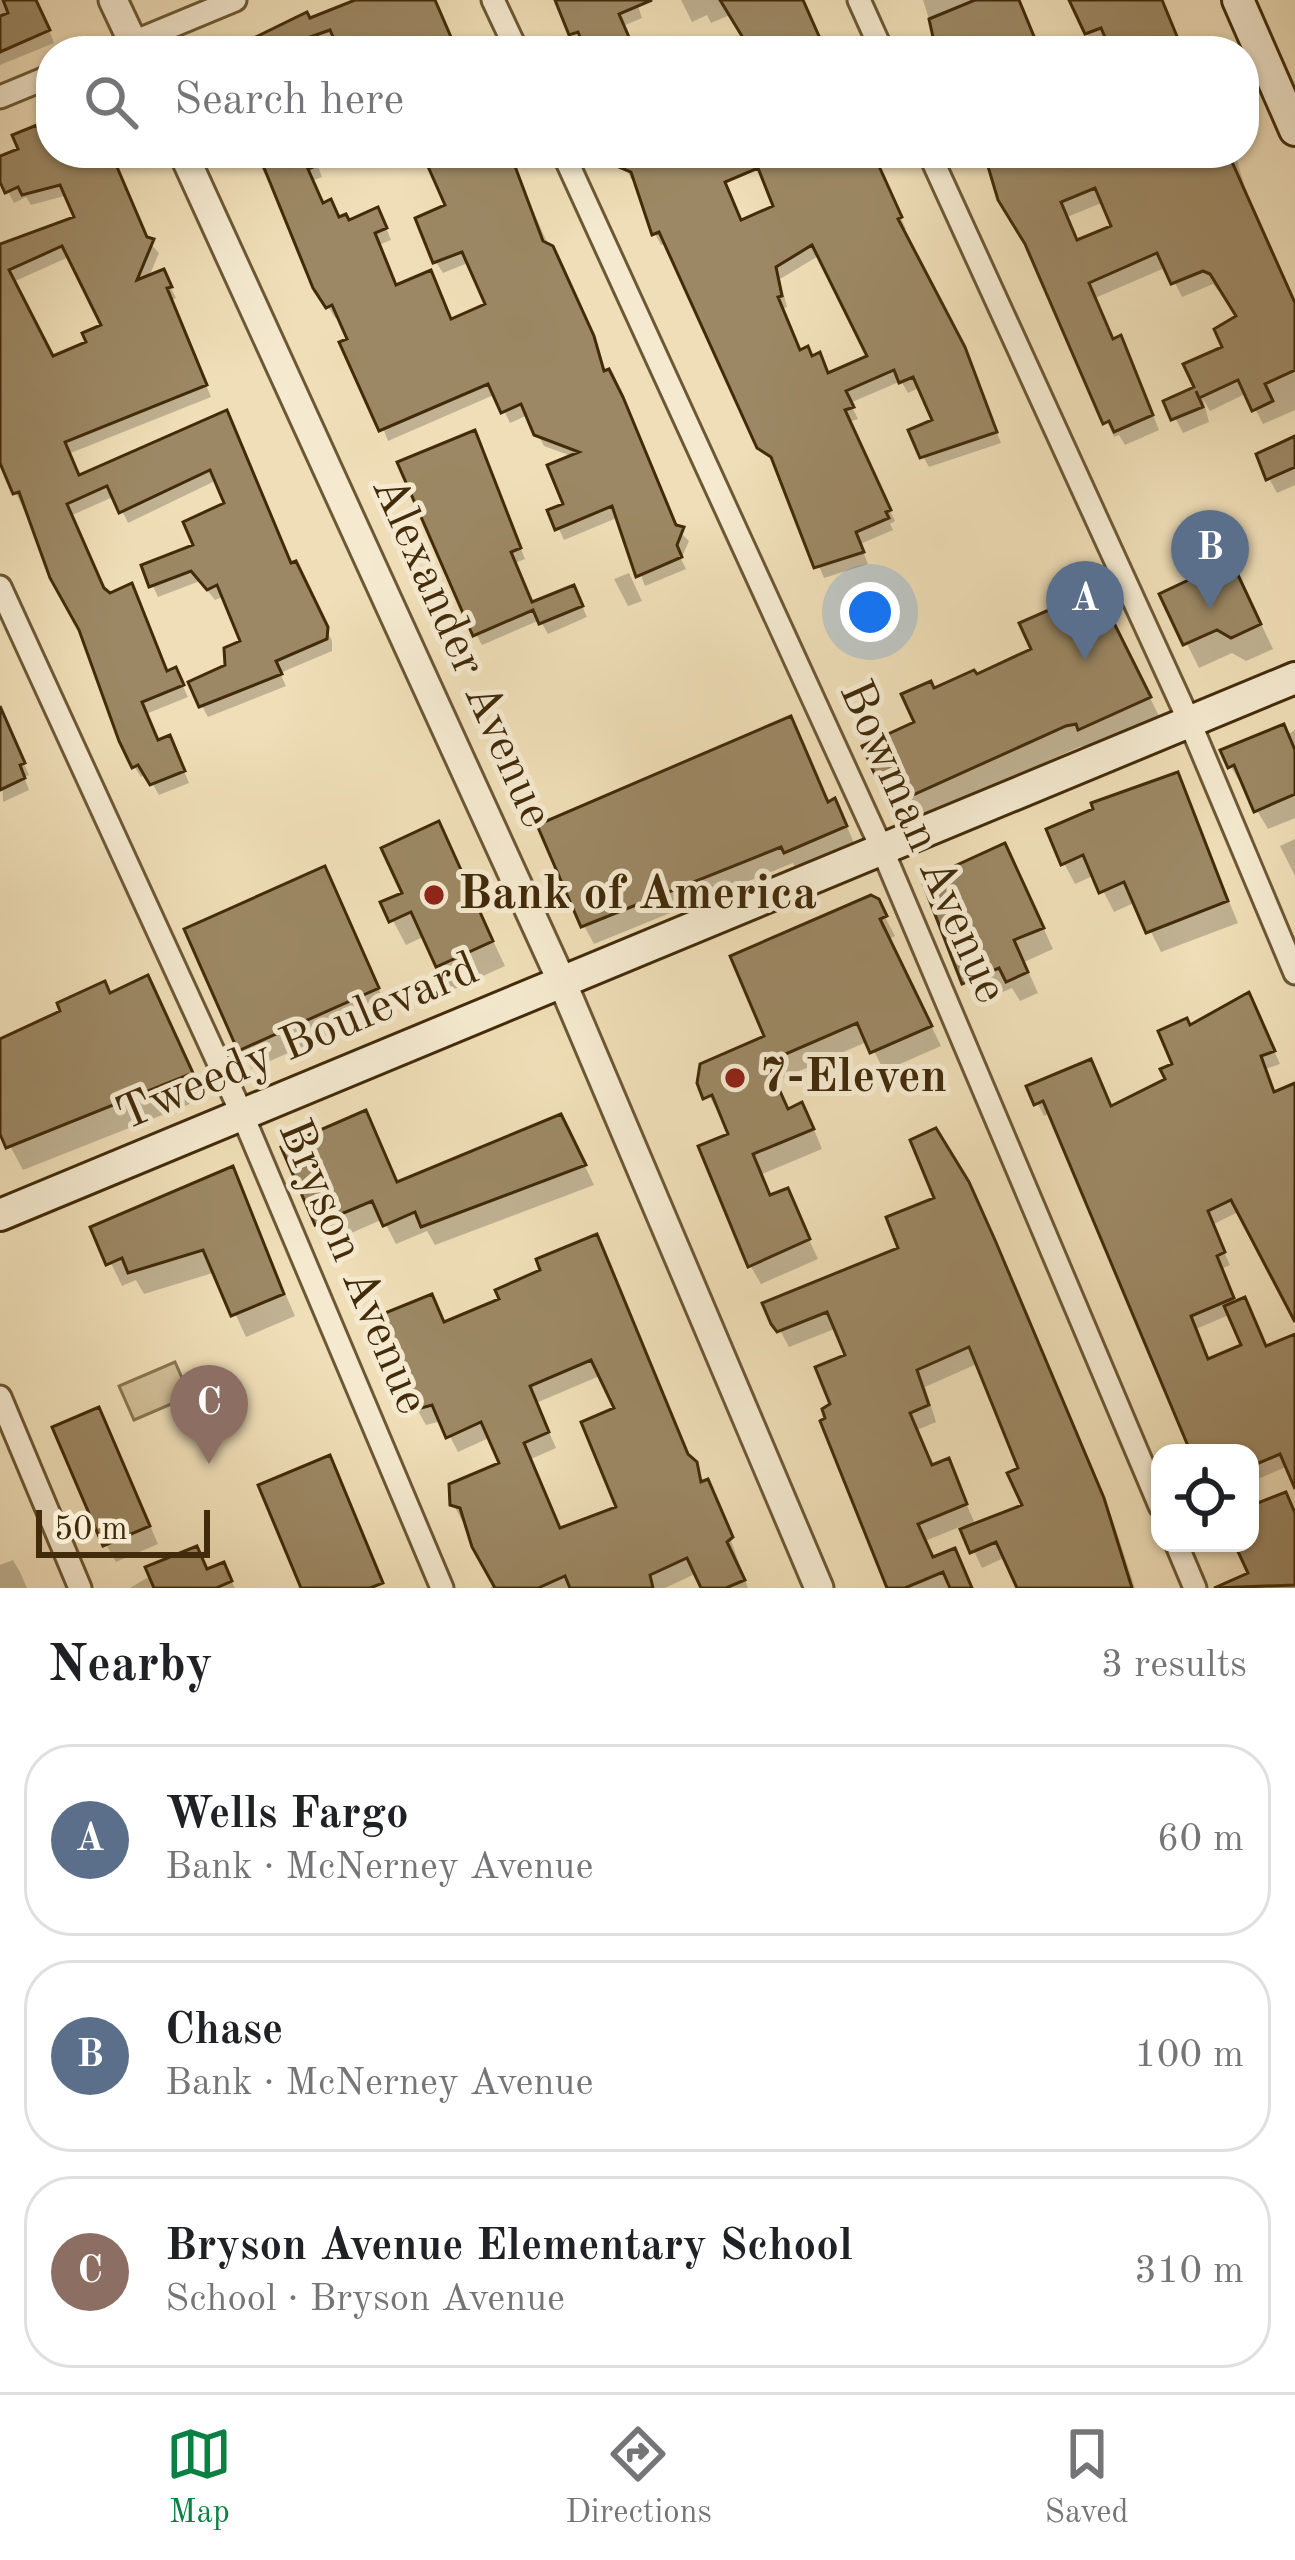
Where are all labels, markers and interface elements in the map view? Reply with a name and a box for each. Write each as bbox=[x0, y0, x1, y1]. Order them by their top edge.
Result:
search box bbox=[36, 36, 1259, 168]
icon: search bbox=[78, 69, 144, 135]
text: Search here bbox=[174, 79, 404, 124]
street label: Alexander Avenue bbox=[362, 469, 560, 835]
pin: B bbox=[1171, 510, 1249, 609]
pin: A bbox=[1046, 561, 1124, 660]
your location bbox=[840, 582, 900, 642]
street label: Bowman Avenue bbox=[829, 674, 1015, 1010]
place label: Bank of America bbox=[458, 871, 817, 919]
marker: Bank of America bbox=[421, 882, 447, 908]
street label: Tweedy Boulevard bbox=[110, 945, 486, 1141]
place label: 7-Eleven bbox=[759, 1054, 947, 1102]
marker: 7-Eleven bbox=[722, 1065, 748, 1091]
street label: Bryson Avenue bbox=[268, 1113, 436, 1421]
pin: C bbox=[170, 1365, 248, 1464]
map controls bbox=[1151, 1444, 1259, 1552]
button: locate bbox=[1151, 1444, 1259, 1552]
scale bar bbox=[36, 1504, 210, 1557]
text: 50 m bbox=[54, 1514, 128, 1547]
text: Nearby bbox=[48, 1641, 213, 1692]
text: 3 results bbox=[1101, 1646, 1247, 1685]
text: Wells Fargo bbox=[165, 1793, 409, 1838]
text: A bbox=[75, 1820, 105, 1859]
text: 60 m bbox=[1157, 1820, 1244, 1859]
text: Bank · McNerney Avenue bbox=[165, 1848, 593, 1887]
text: Chase bbox=[165, 2009, 283, 2054]
text: B bbox=[76, 2036, 104, 2075]
text: 100 m bbox=[1134, 2036, 1244, 2075]
text: Bank · McNerney Avenue bbox=[165, 2064, 593, 2103]
text: Bryson Avenue Elementary School bbox=[165, 2225, 853, 2270]
text: C bbox=[77, 2252, 103, 2291]
text: 310 m bbox=[1134, 2252, 1244, 2291]
text: School · Bryson Avenue bbox=[165, 2280, 565, 2319]
tab: Map bbox=[166, 2421, 232, 2534]
tab: Directions bbox=[565, 2421, 712, 2534]
tab: Saved bbox=[1045, 2421, 1129, 2534]

